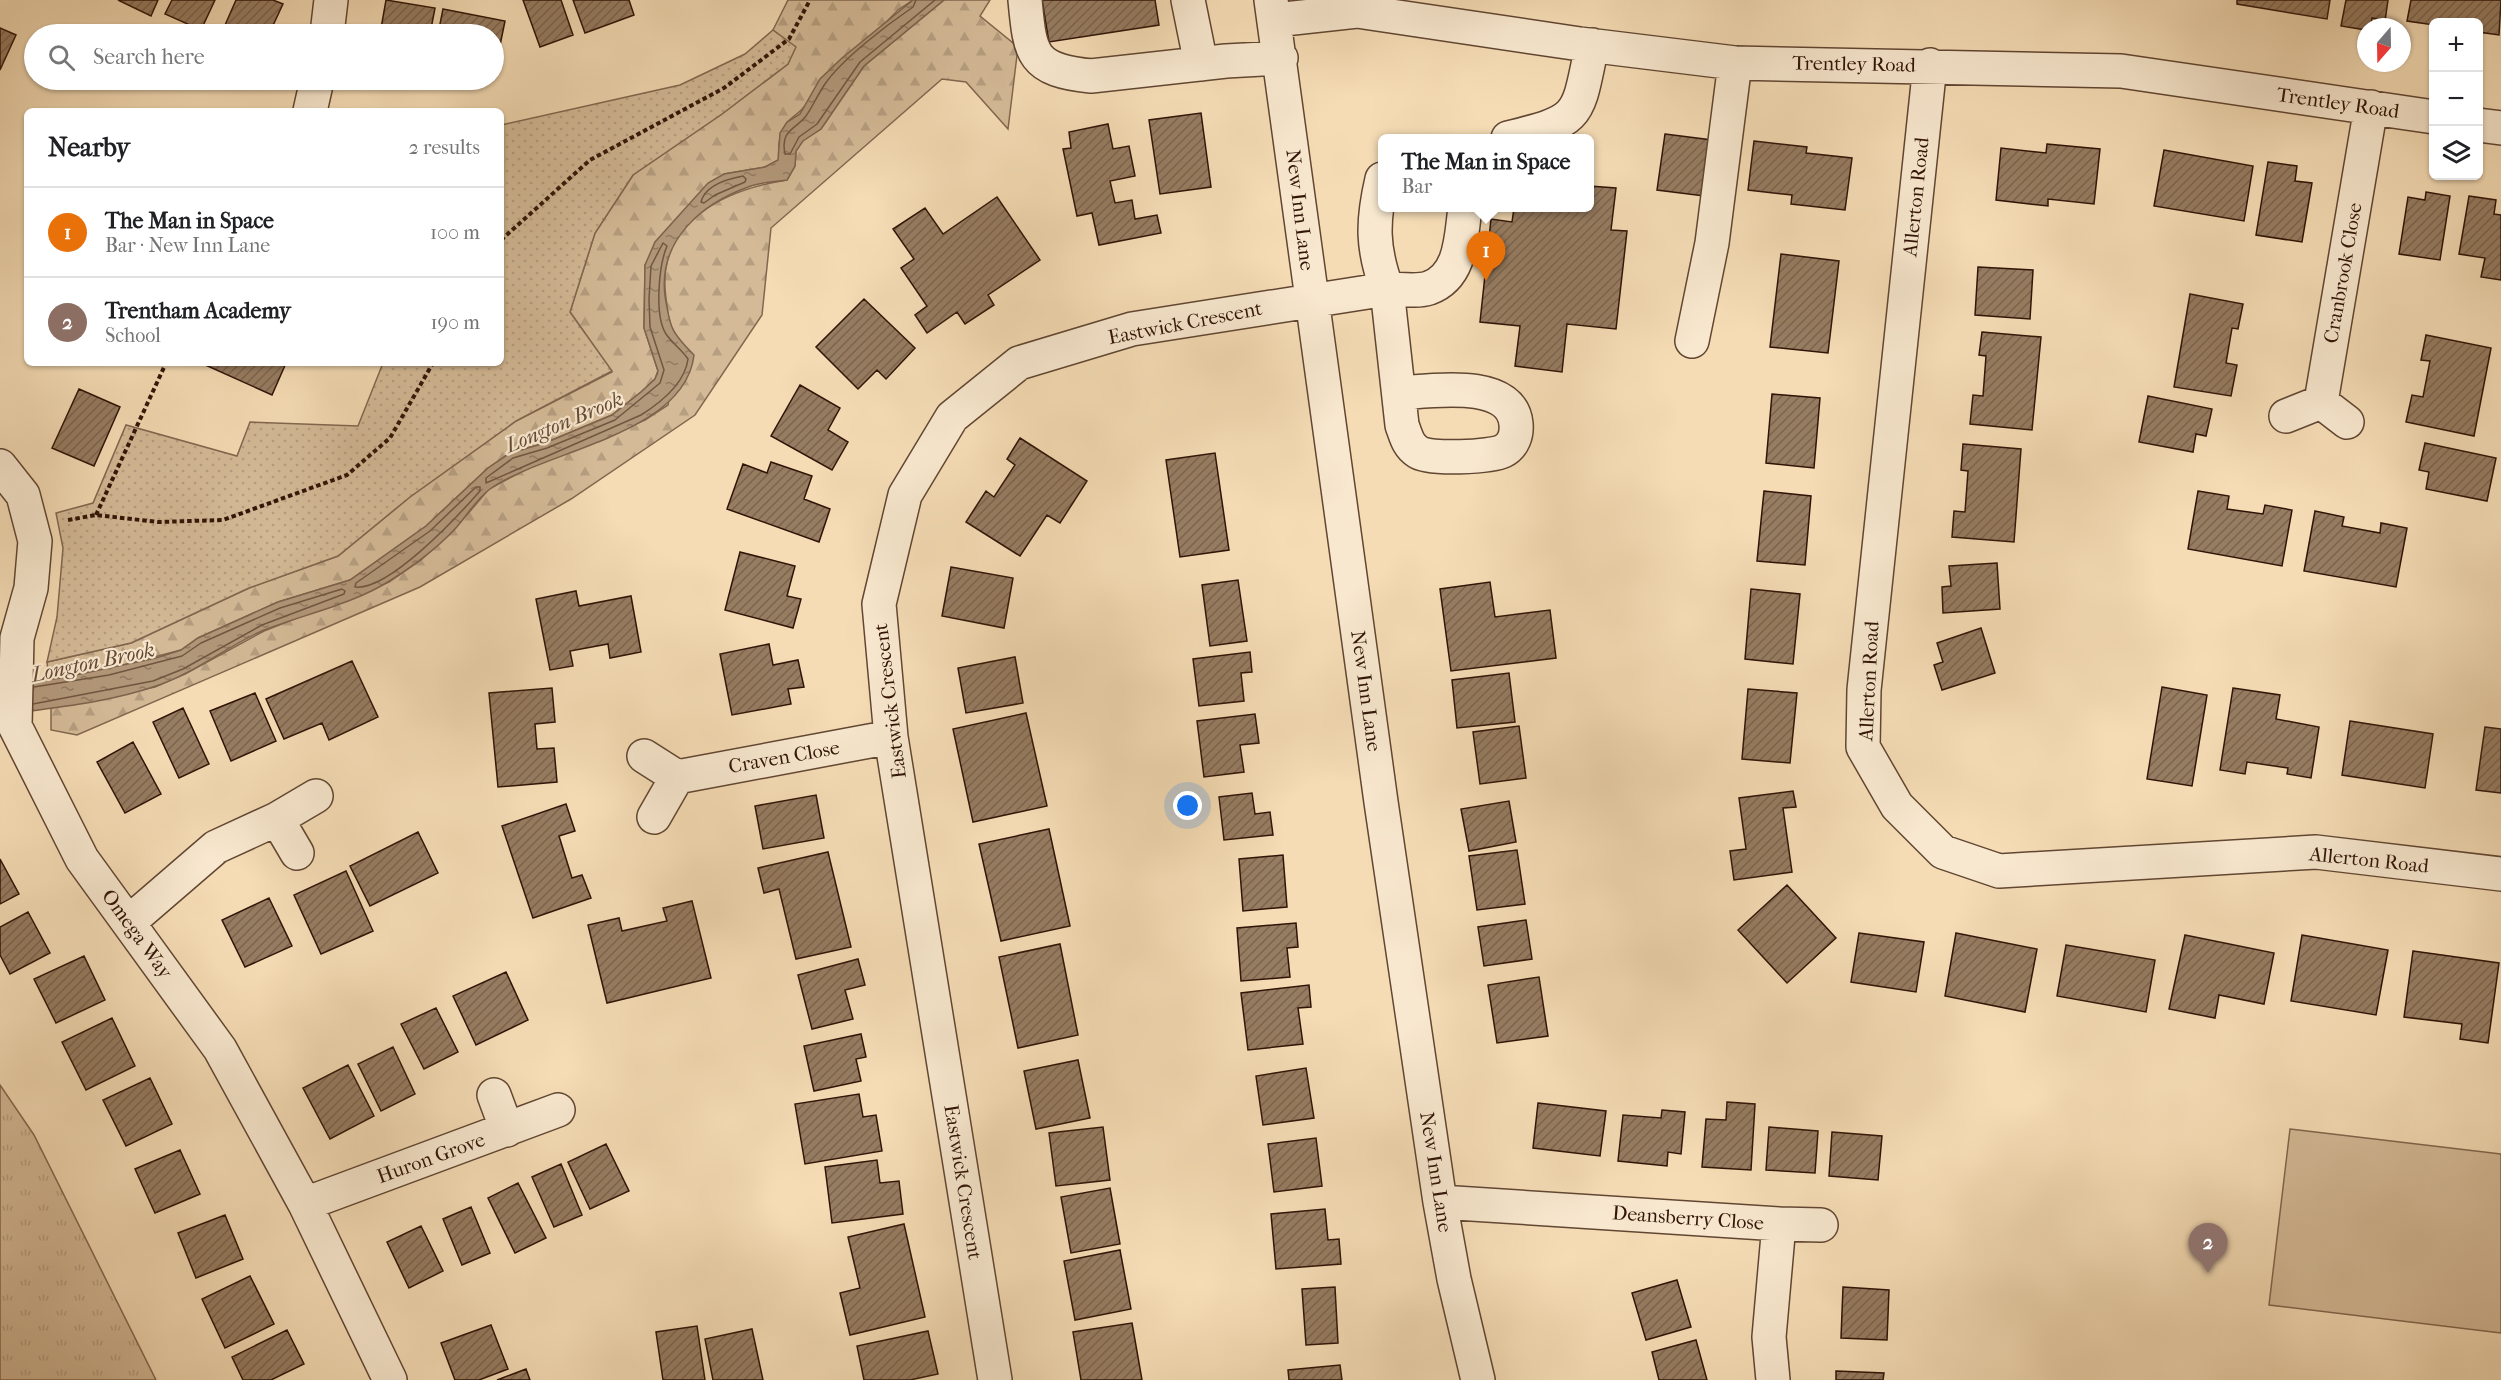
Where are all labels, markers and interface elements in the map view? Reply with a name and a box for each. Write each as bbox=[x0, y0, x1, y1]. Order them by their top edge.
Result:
north arrow bbox=[2357, 18, 2411, 72]
map controls bbox=[2429, 18, 2483, 180]
button: + bbox=[2429, 18, 2483, 72]
search box bbox=[24, 24, 504, 90]
icon: search bbox=[45, 41, 78, 74]
text: Search here bbox=[93, 44, 205, 70]
street label: Trentley Road bbox=[1792, 51, 1917, 77]
button: − bbox=[2429, 72, 2483, 126]
street label: Trentley Road bbox=[2275, 83, 2402, 123]
button: layers bbox=[2429, 126, 2483, 180]
text: Nearby bbox=[48, 132, 130, 163]
popup bbox=[1378, 134, 1594, 212]
street label: Allerton Road bbox=[1898, 135, 1934, 259]
text: 2 results bbox=[409, 136, 480, 159]
street label: New Inn Lane bbox=[1281, 148, 1319, 272]
text: The Man in Space bbox=[1402, 149, 1570, 175]
text: Bar bbox=[1402, 175, 1432, 198]
street label: Cranbrook Close bbox=[2319, 201, 2367, 345]
text: The Man in Space bbox=[105, 208, 274, 234]
text: 1 bbox=[64, 221, 71, 244]
text: 100 m bbox=[430, 221, 480, 244]
pin: 1 bbox=[1466, 232, 1506, 281]
text: Bar · New Inn Lane bbox=[105, 234, 270, 257]
street label: Eastwick Crescent bbox=[1106, 297, 1264, 349]
text: Trentham Academy bbox=[105, 298, 291, 324]
text: 2 bbox=[62, 311, 73, 334]
text: 190 m bbox=[430, 311, 480, 334]
text: School bbox=[105, 324, 161, 347]
water label: Longton Brook bbox=[500, 386, 627, 458]
street label: Allerton Road bbox=[1854, 619, 1884, 743]
street label: Eastwick Crescent bbox=[869, 622, 911, 780]
street label: New Inn Lane bbox=[1346, 629, 1386, 753]
water label: Longton Brook bbox=[27, 637, 157, 687]
street label: Craven Close bbox=[727, 736, 841, 778]
your location bbox=[1173, 791, 1202, 820]
street label: Allerton Road bbox=[2307, 842, 2431, 878]
street label: Omega Way bbox=[97, 885, 178, 984]
street label: Eastwick Crescent bbox=[939, 1103, 987, 1261]
street label: New Inn Lane bbox=[1415, 1110, 1457, 1234]
street label: Huron Grove bbox=[374, 1128, 488, 1188]
street label: Deansberry Close bbox=[1611, 1201, 1765, 1235]
pin: 2 bbox=[2188, 1224, 2228, 1273]

